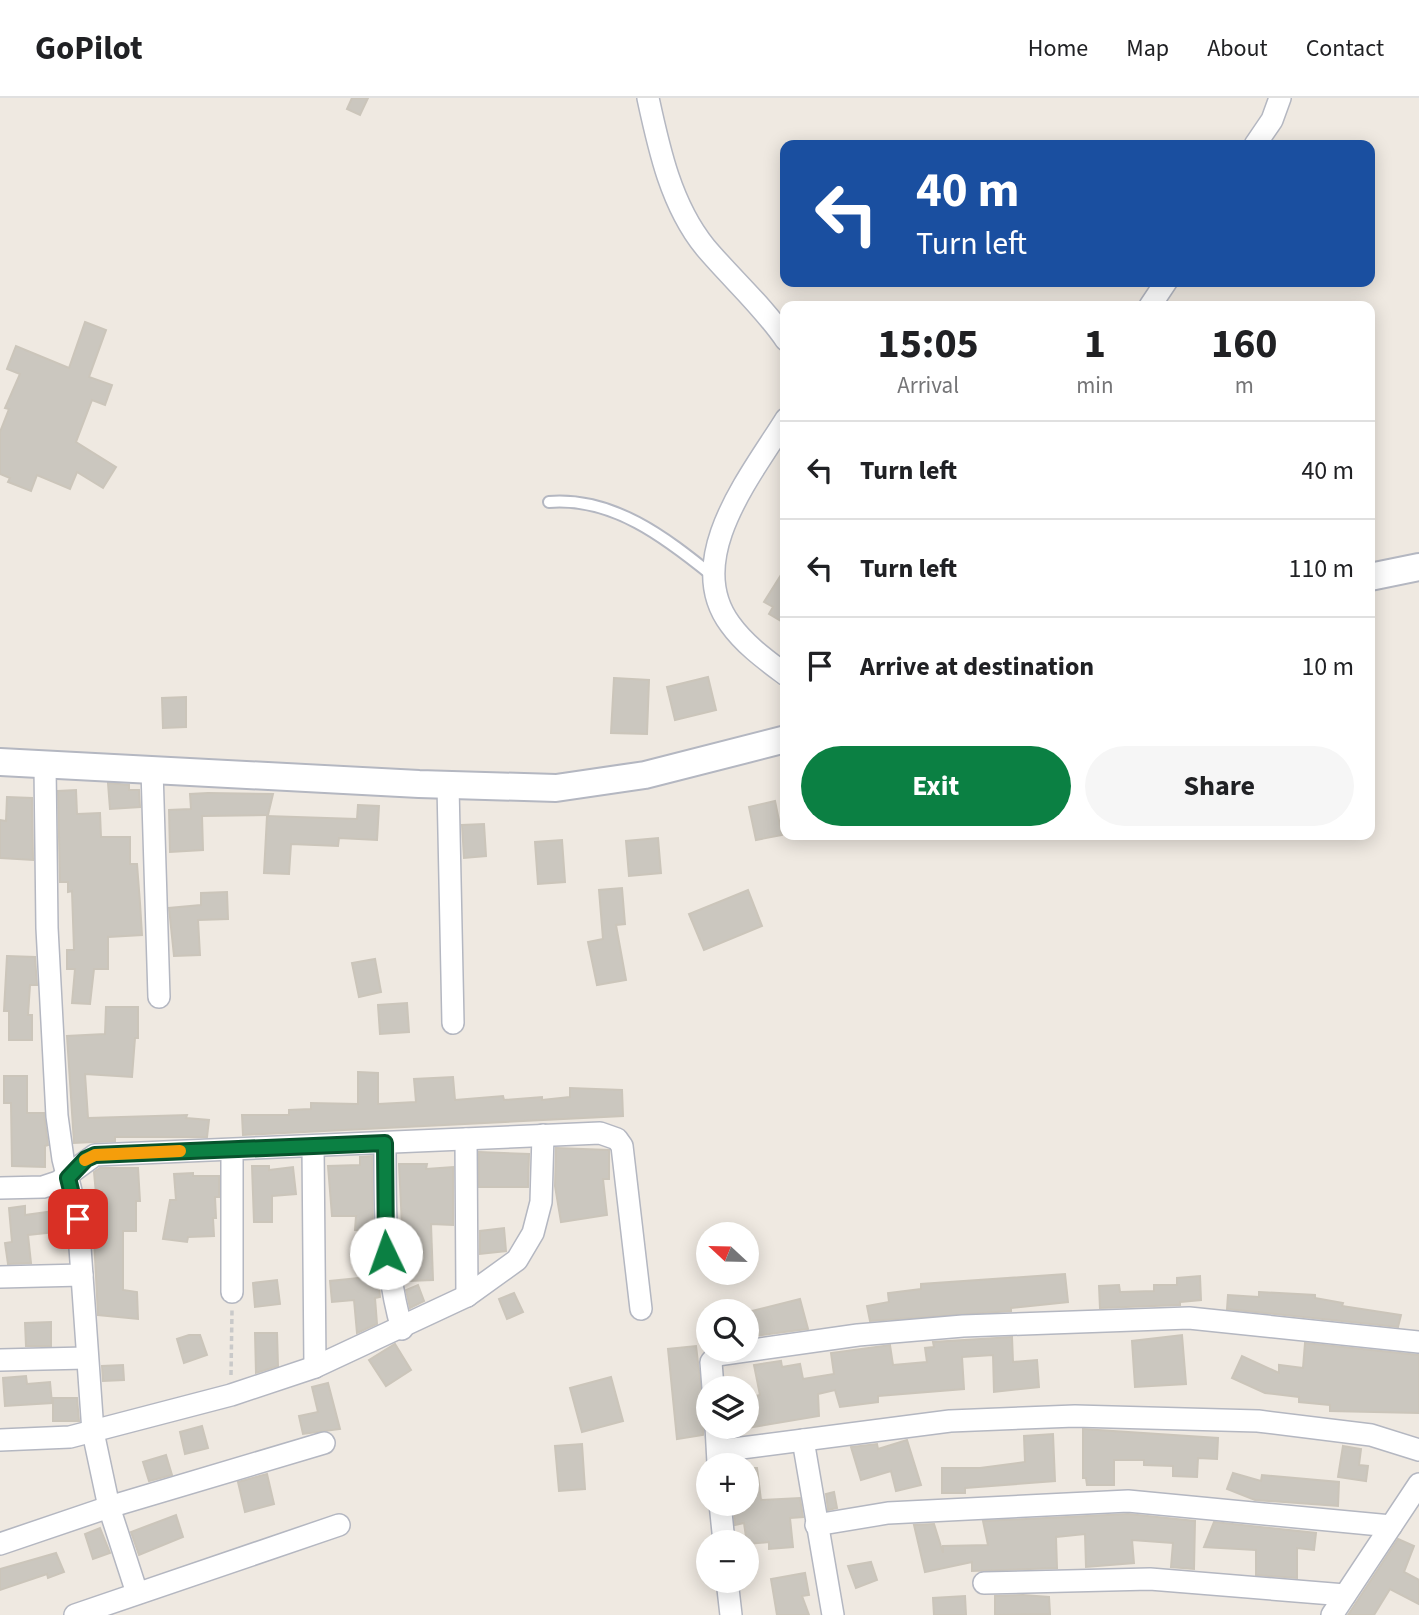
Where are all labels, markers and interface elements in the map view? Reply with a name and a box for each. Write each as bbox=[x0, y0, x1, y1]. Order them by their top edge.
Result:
text: GoPilot bbox=[35, 25, 143, 72]
text: Home bbox=[1028, 31, 1088, 66]
text: Map bbox=[1126, 31, 1169, 66]
text: About bbox=[1207, 31, 1268, 66]
text: Contact bbox=[1306, 31, 1384, 66]
text: 40 m bbox=[916, 156, 1020, 226]
icon: left bbox=[801, 168, 892, 259]
text: Turn left bbox=[916, 221, 1027, 267]
text: 15:05 bbox=[877, 314, 979, 374]
text: 1 bbox=[1084, 314, 1106, 374]
text: 160 bbox=[1211, 314, 1278, 374]
text: Arrival bbox=[897, 369, 959, 402]
text: min bbox=[1076, 369, 1114, 402]
text: m bbox=[1235, 369, 1254, 402]
icon: left bbox=[801, 451, 839, 489]
text: Turn left bbox=[860, 452, 957, 489]
text: 40 m bbox=[1301, 452, 1354, 489]
icon: left bbox=[801, 549, 839, 587]
text: Turn left bbox=[860, 550, 957, 587]
text: 110 m bbox=[1288, 550, 1354, 587]
icon: arrive bbox=[801, 647, 839, 685]
text: Arrive at destination bbox=[860, 648, 1094, 685]
text: 10 m bbox=[1301, 648, 1354, 685]
button: Exit bbox=[801, 746, 1071, 826]
button: Share bbox=[1085, 746, 1354, 826]
pin bbox=[48, 1189, 108, 1249]
icon: arrive bbox=[59, 1200, 97, 1238]
position arrow bbox=[349, 1216, 423, 1290]
north arrow bbox=[696, 1222, 760, 1284]
map controls bbox=[696, 1222, 759, 1593]
button: search bbox=[696, 1299, 759, 1362]
button: layers bbox=[696, 1376, 759, 1439]
button: + bbox=[696, 1453, 759, 1516]
button: − bbox=[696, 1530, 759, 1593]

